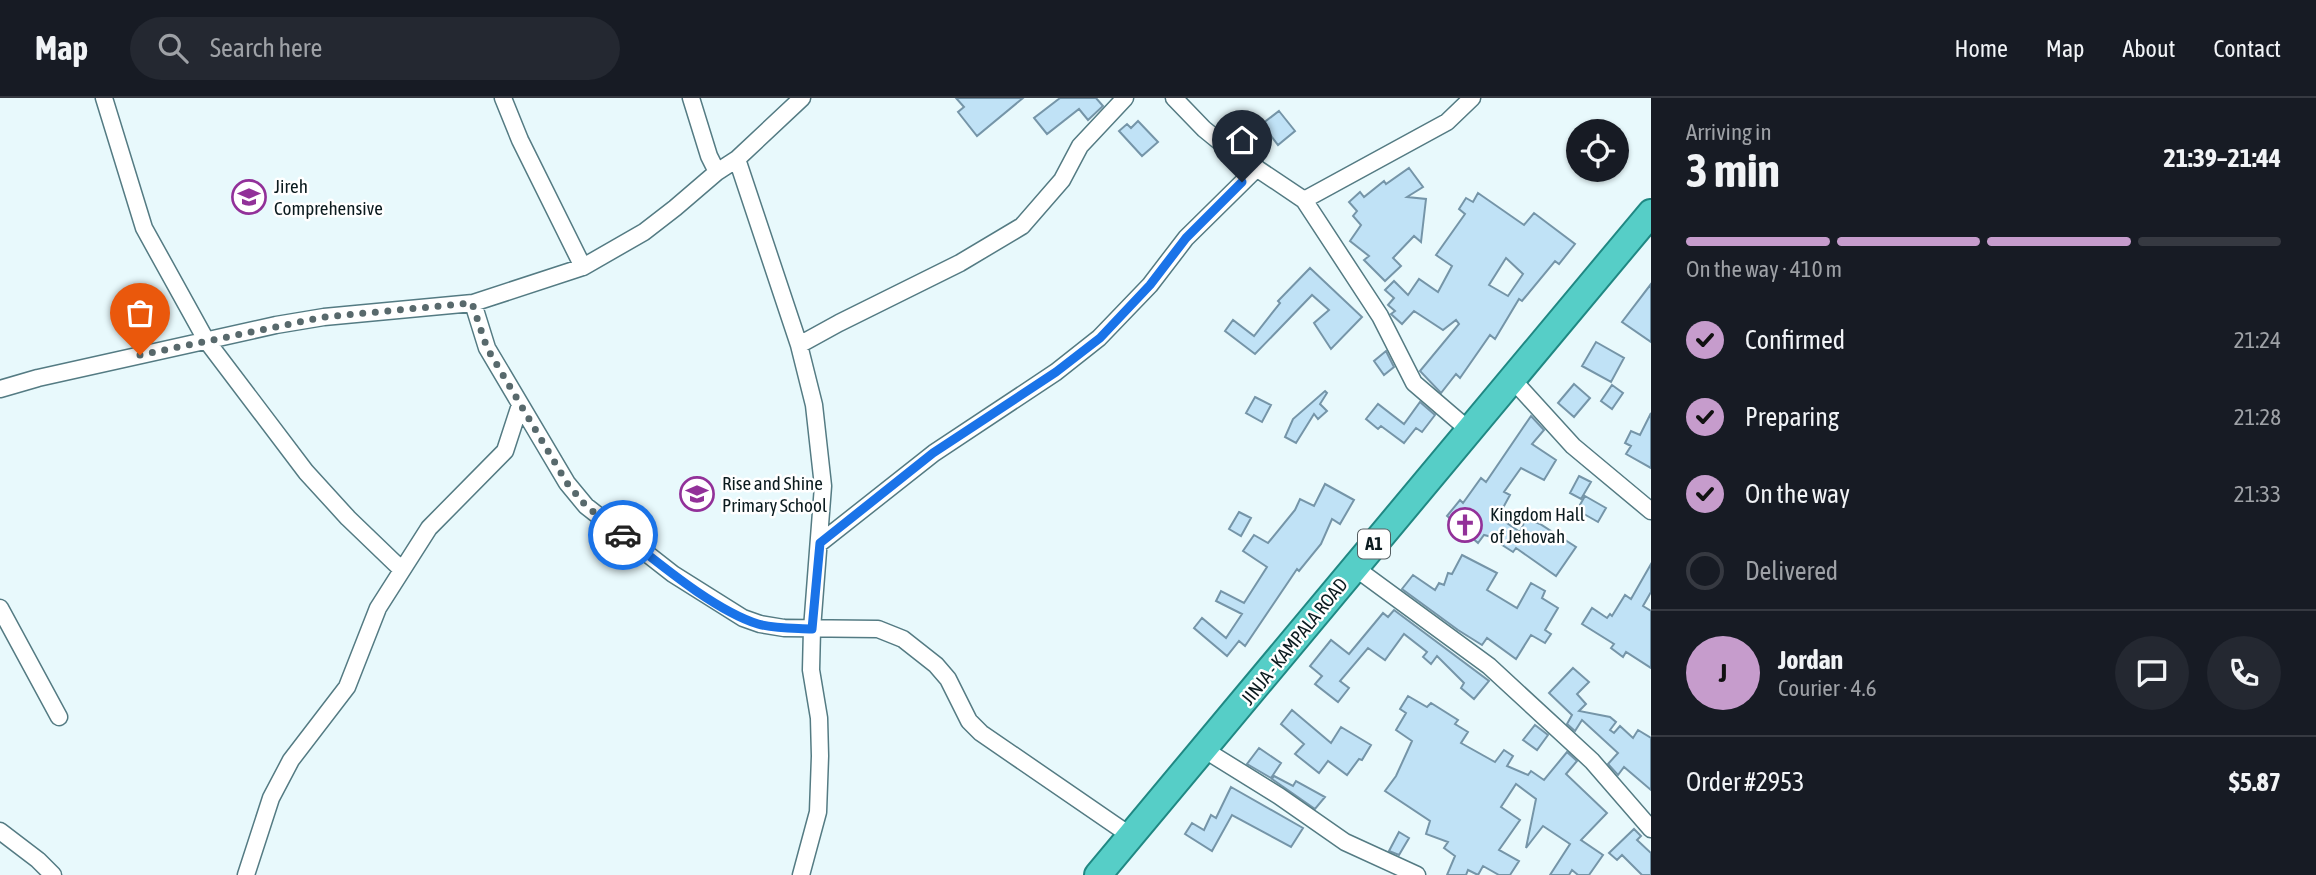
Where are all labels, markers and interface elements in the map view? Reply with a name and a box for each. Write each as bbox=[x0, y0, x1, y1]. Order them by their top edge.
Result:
search box bbox=[130, 17, 620, 80]
text: Map bbox=[35, 29, 88, 67]
icon: search bbox=[154, 29, 192, 67]
text: Search here bbox=[210, 33, 322, 63]
text: Home bbox=[1954, 35, 2008, 62]
text: Map bbox=[2046, 35, 2084, 62]
text: About bbox=[2122, 35, 2175, 62]
text: Contact bbox=[2213, 35, 2281, 62]
pin bbox=[1212, 110, 1272, 182]
map controls bbox=[1566, 119, 1629, 182]
button: locate bbox=[1566, 119, 1629, 182]
text: Arriving in bbox=[1686, 119, 1772, 145]
icon: home bbox=[1223, 121, 1261, 159]
text: 21:39–21:44 bbox=[2164, 143, 2281, 173]
text: 3 min bbox=[1686, 144, 1780, 197]
place label: Jireh Comprehensive bbox=[274, 175, 383, 219]
school or university icon: Jireh Comprehensive bbox=[230, 178, 268, 216]
text: On the way · 410 m bbox=[1686, 256, 1842, 282]
pin bbox=[110, 283, 170, 355]
icon: bag bbox=[121, 294, 159, 332]
icon: check bbox=[1686, 321, 1724, 359]
text: Confirmed bbox=[1745, 325, 1845, 355]
text: 21:24 bbox=[2234, 327, 2281, 353]
icon: check bbox=[1686, 398, 1724, 436]
text: Preparing bbox=[1745, 402, 1839, 432]
text: 21:28 bbox=[2234, 404, 2281, 430]
place label: Rise and Shine Primary School bbox=[722, 472, 827, 516]
school or university icon: Rise and Shine Primary School bbox=[678, 475, 716, 513]
icon: check bbox=[1686, 475, 1724, 513]
text: On the way bbox=[1745, 479, 1850, 509]
text: 21:33 bbox=[2234, 481, 2281, 507]
courier bbox=[588, 500, 658, 570]
place label: Kingdom Hall of Jehovah bbox=[1490, 503, 1585, 547]
church icon: Kingdom Hall of Jehovah bbox=[1446, 506, 1484, 544]
icon: car bbox=[604, 516, 642, 554]
road number: A1 bbox=[1358, 530, 1390, 559]
text: Delivered bbox=[1745, 556, 1838, 586]
street label: JINJA - KAMPALA ROAD bbox=[1236, 573, 1352, 709]
button: chat bbox=[2115, 636, 2189, 710]
button: phone bbox=[2207, 636, 2281, 710]
text: Jordan bbox=[1778, 645, 1843, 675]
text: J bbox=[1719, 658, 1727, 688]
text: Courier · 4.6 bbox=[1778, 675, 1877, 701]
text: Order #2953 bbox=[1686, 767, 1805, 797]
text: $5.87 bbox=[2229, 767, 2281, 797]

